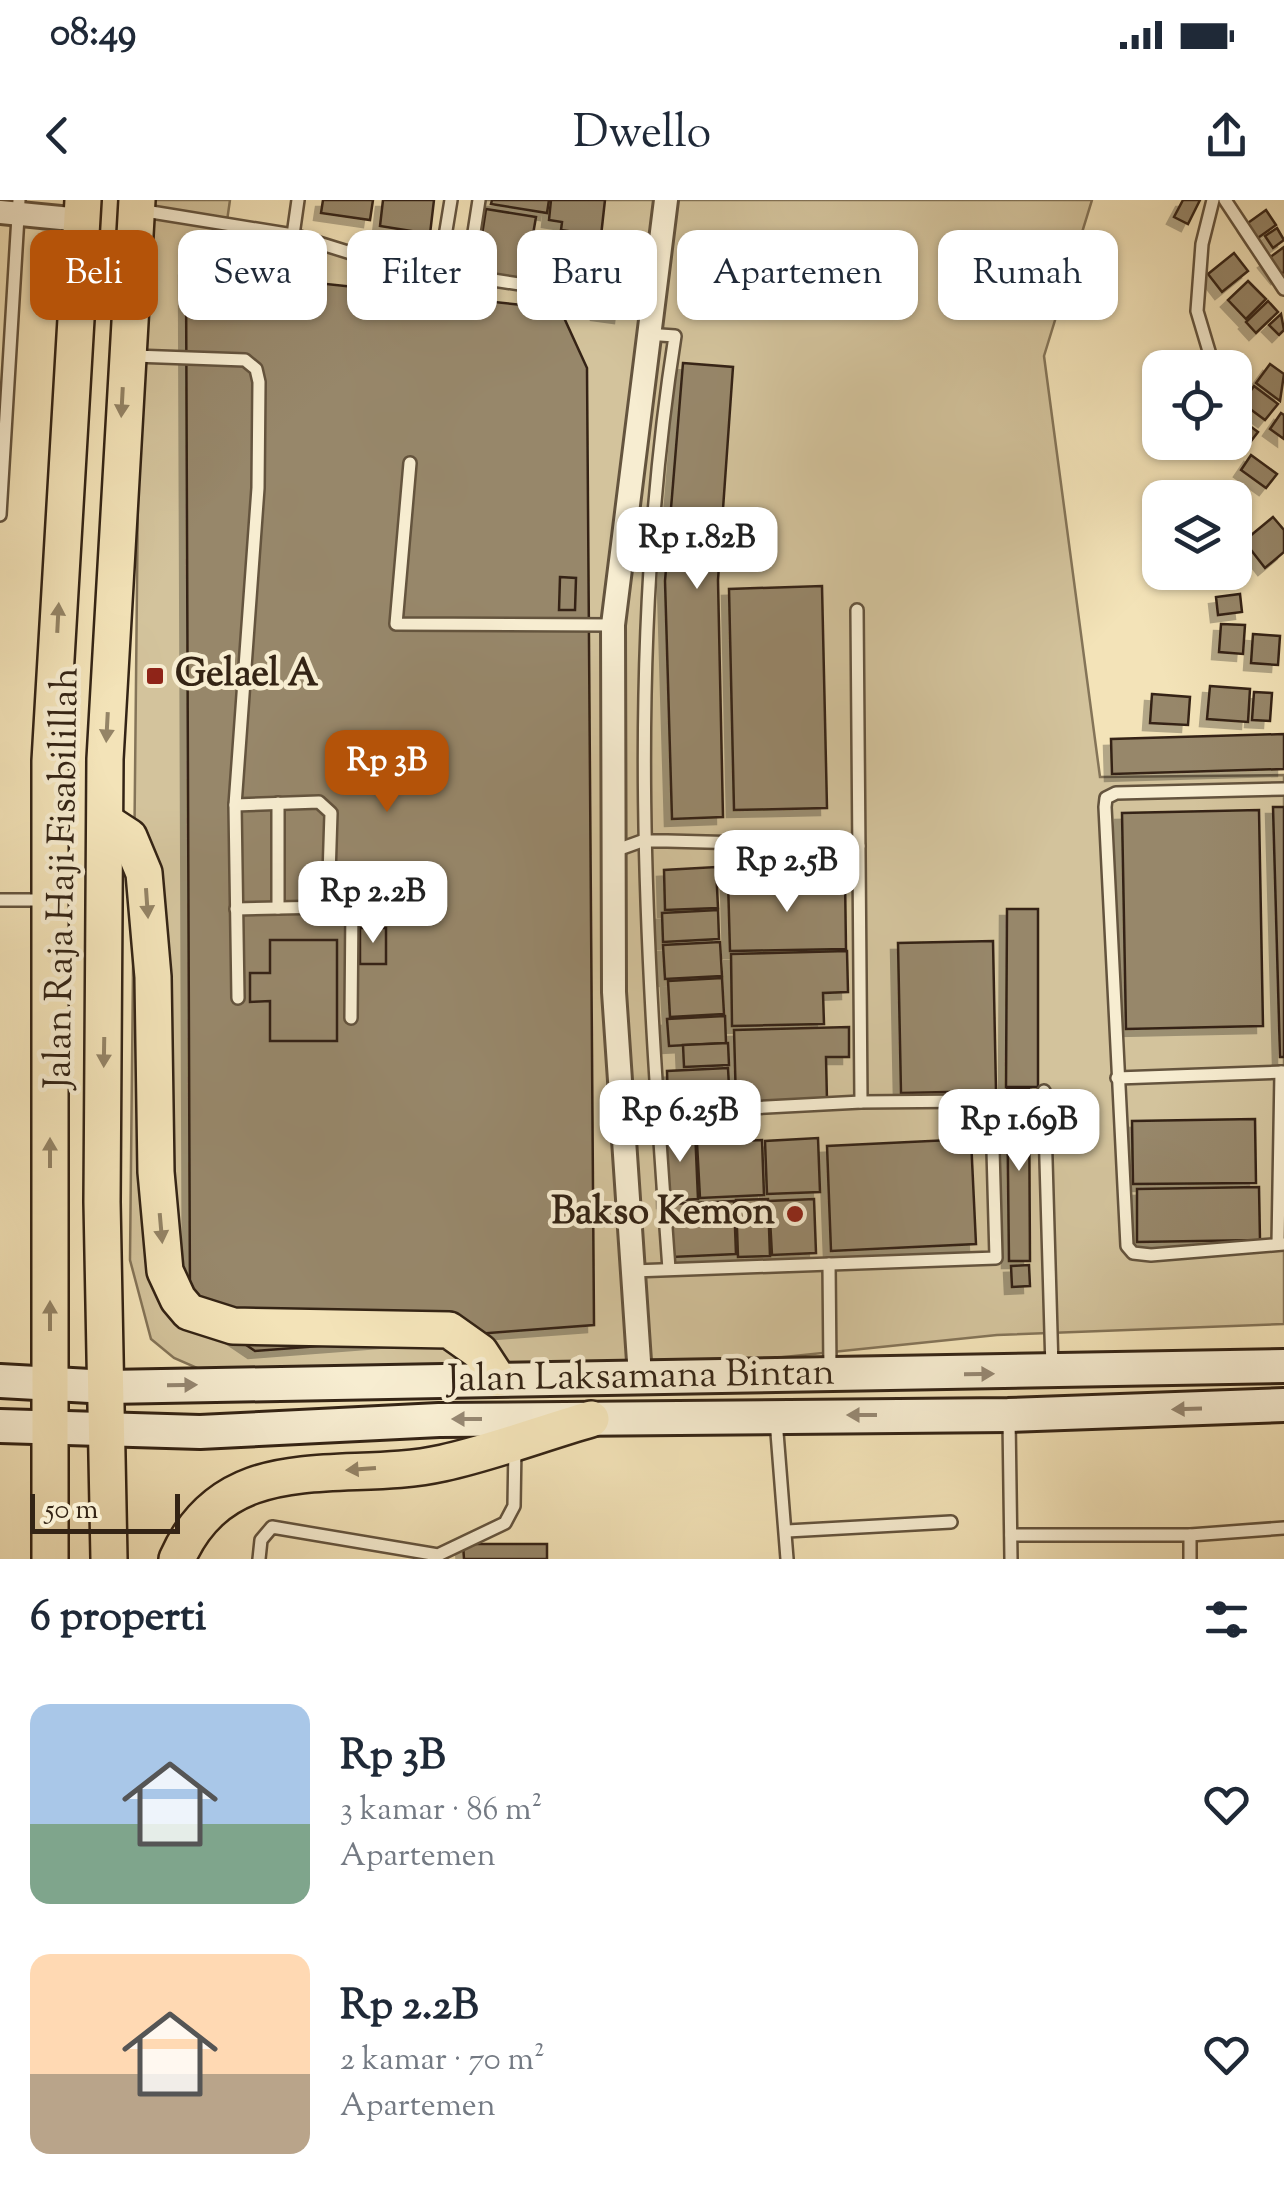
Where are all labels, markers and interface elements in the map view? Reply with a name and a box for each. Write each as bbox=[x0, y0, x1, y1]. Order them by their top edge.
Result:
text: 08:49 bbox=[50, 8, 136, 62]
text: Dwello bbox=[573, 103, 711, 168]
icon: back bbox=[30, 108, 85, 163]
icon: share bbox=[1199, 108, 1254, 163]
chip: Beli bbox=[30, 230, 158, 320]
chip: Sewa bbox=[178, 230, 327, 320]
chip: Filter bbox=[347, 230, 497, 320]
chip: Baru bbox=[517, 230, 657, 320]
chip: Apartemen bbox=[677, 230, 918, 320]
chip: Rumah bbox=[938, 230, 1118, 320]
map controls bbox=[1142, 350, 1252, 590]
button: locate bbox=[1142, 350, 1252, 460]
one-way arrow bbox=[114, 386, 130, 418]
button: layers bbox=[1142, 480, 1252, 590]
pin: Rp 1.82B bbox=[594, 507, 800, 592]
text: Rp 1.82B bbox=[639, 516, 756, 562]
one-way arrow bbox=[50, 601, 66, 633]
place label: Gelael A bbox=[175, 649, 318, 703]
marker: Gelael A bbox=[144, 665, 166, 687]
street label: Jalan Raja Haji Fisabilillah bbox=[33, 667, 95, 1091]
one-way arrow bbox=[98, 711, 114, 743]
pin: Rp 3B bbox=[317, 730, 457, 815]
text: Rp 3B bbox=[347, 739, 427, 785]
pin: Rp 2.5B bbox=[695, 830, 879, 915]
text: Rp 2.5B bbox=[736, 839, 838, 885]
pin: Rp 2.2B bbox=[281, 861, 465, 946]
text: Rp 2.2B bbox=[320, 870, 426, 916]
one-way arrow bbox=[140, 888, 156, 920]
one-way arrow bbox=[96, 1036, 112, 1068]
pin: Rp 6.25B bbox=[577, 1080, 783, 1165]
text: Rp 6.25B bbox=[622, 1089, 738, 1135]
pin: Rp 1.69B bbox=[916, 1089, 1122, 1174]
text: Rp 1.69B bbox=[960, 1098, 1078, 1144]
one-way arrow bbox=[42, 1136, 58, 1168]
place label: Bakso Kemon bbox=[551, 1187, 776, 1241]
marker: Bakso Kemon bbox=[784, 1203, 806, 1225]
one-way arrow bbox=[154, 1213, 170, 1244]
one-way arrow bbox=[42, 1300, 58, 1332]
street label: Jalan Laksamana Bintan bbox=[445, 1348, 835, 1408]
one-way arrow bbox=[964, 1366, 996, 1382]
one-way arrow bbox=[166, 1377, 198, 1393]
one-way arrow bbox=[1170, 1401, 1202, 1417]
one-way arrow bbox=[845, 1407, 877, 1423]
one-way arrow bbox=[450, 1411, 482, 1427]
one-way arrow bbox=[344, 1462, 376, 1478]
scale bar bbox=[30, 1489, 180, 1534]
text: 50 m bbox=[45, 1491, 99, 1531]
text: 6 properti bbox=[30, 1589, 206, 1649]
icon: filters bbox=[1199, 1592, 1254, 1647]
text: Rp 3B bbox=[340, 1728, 445, 1788]
icon: home bbox=[110, 1744, 230, 1864]
icon: heart bbox=[1199, 1777, 1254, 1832]
text: 3 kamar · 86 m² bbox=[340, 1788, 542, 1834]
text: Apartemen bbox=[340, 1834, 496, 1880]
text: Rp 2.2B bbox=[340, 1978, 478, 2038]
icon: home bbox=[110, 1994, 230, 2114]
icon: heart bbox=[1199, 2027, 1254, 2082]
text: 2 kamar · 70 m² bbox=[340, 2038, 545, 2084]
text: Apartemen bbox=[340, 2084, 496, 2130]

